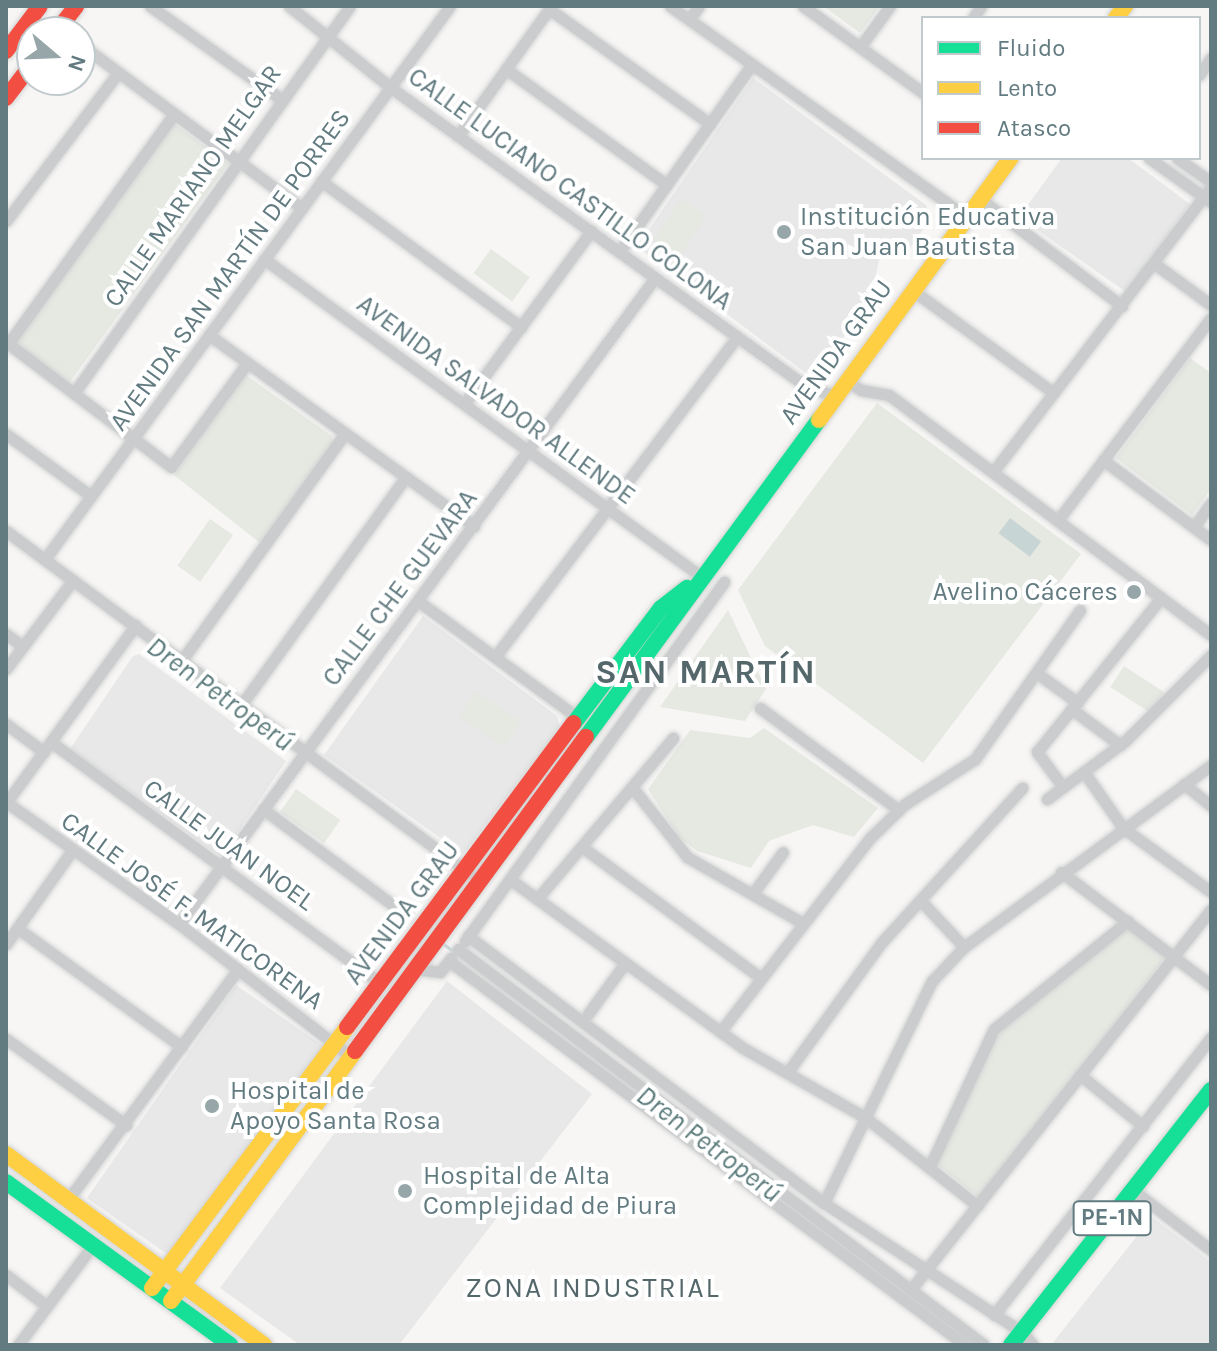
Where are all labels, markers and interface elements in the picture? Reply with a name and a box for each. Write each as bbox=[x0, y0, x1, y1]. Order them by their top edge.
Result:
north arrow bbox=[16, 16, 96, 96]
legend bbox=[921, 16, 1201, 160]
text: Fluido bbox=[997, 34, 1065, 62]
text: N bbox=[62, 51, 92, 75]
street label: CALLE MARIANO MELGAR bbox=[98, 59, 288, 313]
street label: CALLE LUCIANO CASTILLO COLONA bbox=[402, 61, 738, 317]
text: Lento bbox=[997, 74, 1057, 102]
street label: AVENIDA SAN MARTÍN DE PORRES bbox=[103, 103, 357, 437]
text: Atasco bbox=[997, 114, 1071, 142]
place label: Institución Educativa San Juan Bautista bbox=[800, 201, 1055, 262]
marker: Institución Educativa San Juan Bautista bbox=[775, 223, 793, 241]
street label: AVENIDA GRAU bbox=[773, 274, 899, 430]
street label: AVENIDA SALVADOR ALLENDE bbox=[351, 288, 641, 512]
street label: CALLE CHE GUEVARA bbox=[316, 484, 484, 692]
place label: Avelino Cáceres bbox=[933, 576, 1118, 608]
marker: Avelino Cáceres bbox=[1125, 583, 1143, 601]
water label: Dren Petroperú bbox=[140, 630, 300, 758]
district label: SAN MARTÍN bbox=[595, 653, 817, 693]
street label: CALLE JUAN NOEL bbox=[137, 773, 321, 917]
street label: CALLE JOSÉ F. MATICORENA bbox=[55, 805, 329, 1017]
street label: AVENIDA GRAU bbox=[338, 835, 466, 991]
place label: Hospital de Apoyo Santa Rosa bbox=[230, 1075, 441, 1136]
water label: Dren Petroperú bbox=[630, 1079, 788, 1209]
marker: Hospital de Apoyo Santa Rosa bbox=[201, 1095, 223, 1117]
place label: Hospital de Alta Complejidad de Piura bbox=[423, 1160, 677, 1222]
marker: Hospital de Alta Complejidad de Piura bbox=[394, 1180, 416, 1202]
road number: PE-1N bbox=[1072, 1198, 1152, 1238]
district label: ZONA INDUSTRIAL bbox=[465, 1271, 721, 1305]

